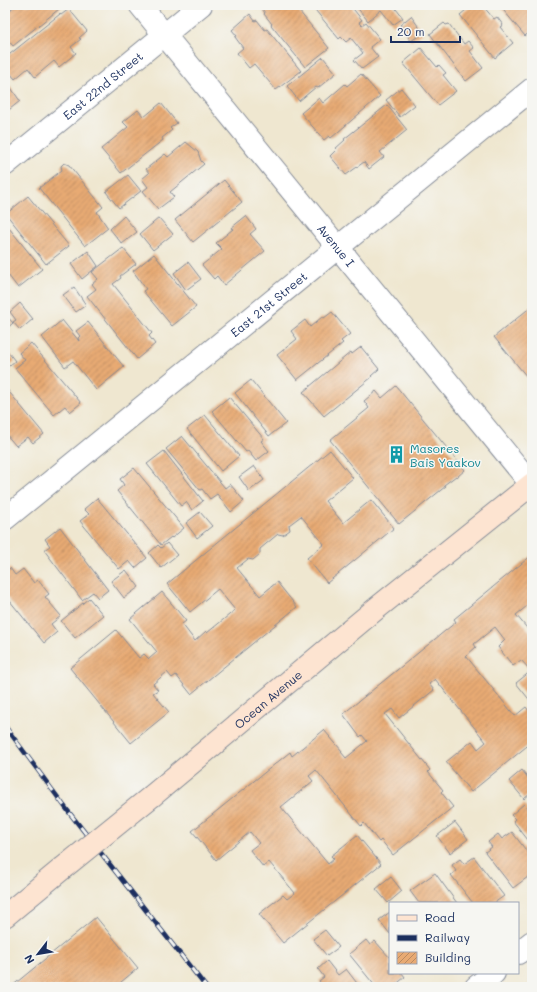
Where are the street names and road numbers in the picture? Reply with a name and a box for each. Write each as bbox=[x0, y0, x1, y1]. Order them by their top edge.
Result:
street label: East 22nd Street bbox=[59, 48, 146, 123]
street label: Avenue I bbox=[314, 220, 358, 270]
street label: East 21st Street bbox=[227, 268, 310, 340]
street label: Ocean Avenue bbox=[231, 666, 305, 732]

